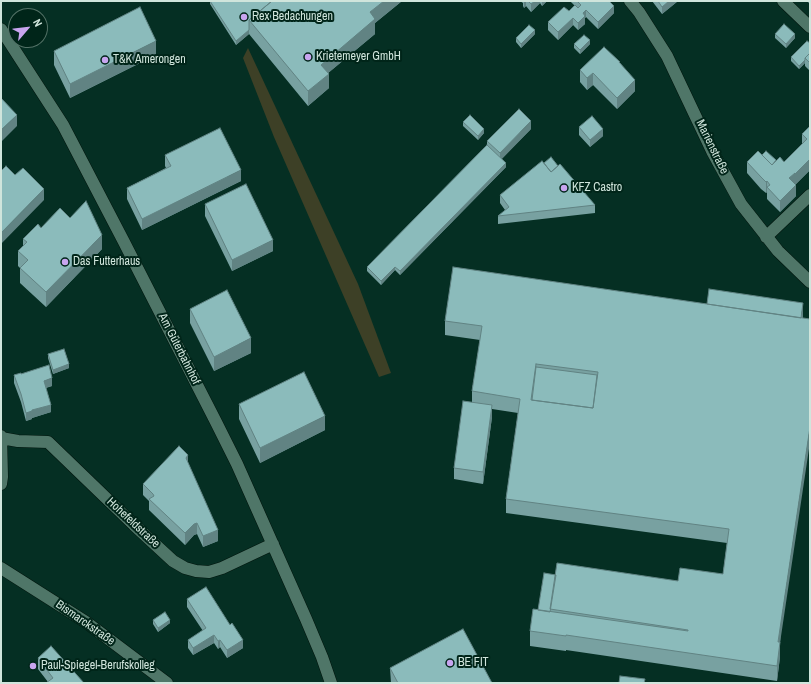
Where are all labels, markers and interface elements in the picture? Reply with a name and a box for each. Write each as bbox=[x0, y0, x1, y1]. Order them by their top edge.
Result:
north arrow bbox=[8, 8, 48, 48]
place label: Rex Bedachungen bbox=[252, 10, 333, 24]
marker: Rex Bedachungen bbox=[239, 12, 249, 22]
text: N bbox=[30, 17, 45, 29]
place label: Krietemeyer GmbH bbox=[316, 50, 401, 64]
marker: Krietemeyer GmbH bbox=[303, 52, 313, 62]
place label: T&K Amerongen bbox=[113, 53, 186, 67]
marker: T&K Amerongen bbox=[100, 55, 110, 65]
street label: Marienstraße bbox=[693, 118, 731, 176]
place label: KFZ Castro bbox=[572, 181, 622, 195]
marker: KFZ Castro bbox=[559, 183, 569, 193]
place label: Das Futterhaus bbox=[73, 255, 140, 269]
marker: Das Futterhaus bbox=[60, 257, 70, 267]
street label: Am Güterbahnhof bbox=[155, 311, 203, 387]
street label: Hohefeldstraße bbox=[103, 495, 163, 551]
street label: Bismarckstraße bbox=[53, 597, 117, 649]
place label: BE FIT bbox=[458, 656, 489, 670]
marker: BE FIT bbox=[445, 658, 455, 668]
place label: Paul-Spiegel-Berufskolleg bbox=[41, 659, 155, 673]
marker: Paul-Spiegel-Berufskolleg bbox=[28, 661, 38, 671]

